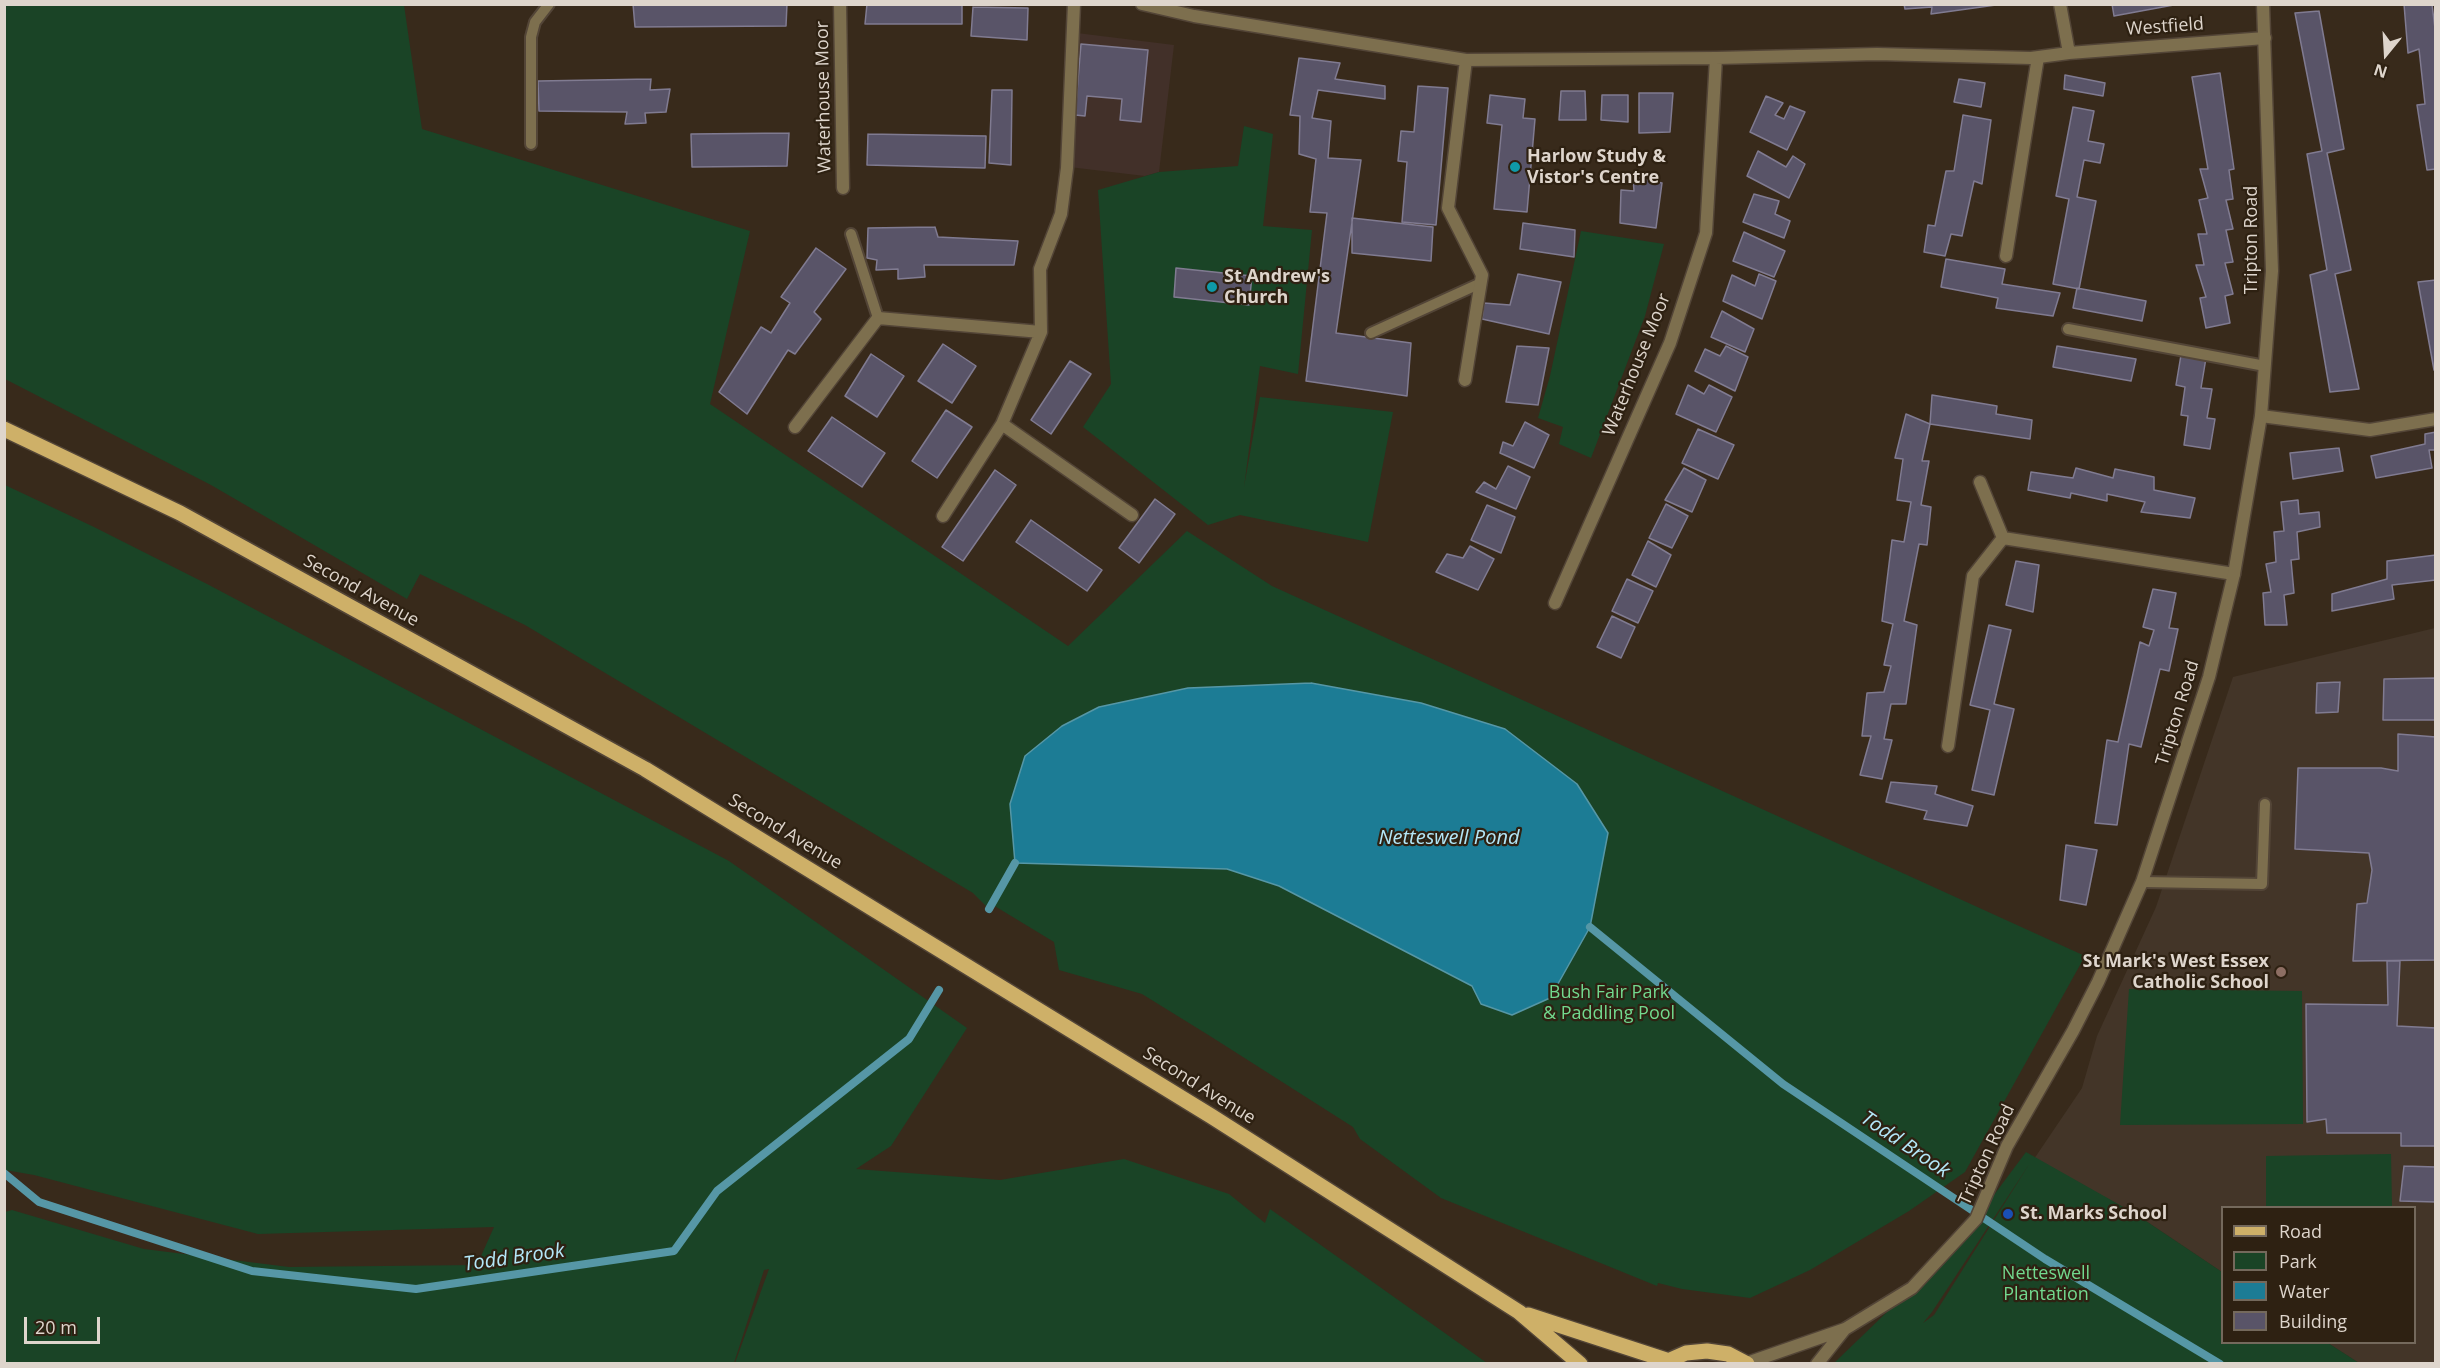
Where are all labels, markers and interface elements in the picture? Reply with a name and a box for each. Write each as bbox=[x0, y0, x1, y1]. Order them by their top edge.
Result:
street label: Westfield bbox=[2125, 14, 2205, 40]
street label: Waterhouse Moor bbox=[812, 21, 836, 173]
north arrow bbox=[2356, 24, 2416, 84]
text: N bbox=[2371, 59, 2390, 84]
place label: Harlow Study & Vistor's Centre bbox=[1527, 146, 1666, 188]
marker: Harlow Study & Vistor's Centre bbox=[1508, 160, 1522, 174]
street label: Tripton Road bbox=[2241, 186, 2263, 294]
place label: St Andrew's Church bbox=[1224, 266, 1330, 308]
marker: St Andrew's Church bbox=[1205, 280, 1219, 294]
street label: Waterhouse Moor bbox=[1599, 291, 1675, 439]
street label: Second Avenue bbox=[299, 550, 423, 632]
street label: Tripton Road bbox=[2152, 658, 2204, 768]
street label: Second Avenue bbox=[724, 790, 846, 874]
water label: Netteswell Pond bbox=[1378, 826, 1520, 850]
place label: St Mark's West Essex Catholic School bbox=[2083, 951, 2269, 994]
marker: St Mark's West Essex Catholic School bbox=[2274, 965, 2288, 979]
park label: Bush Fair Park & Paddling Pool bbox=[1543, 982, 1675, 1024]
street label: Second Avenue bbox=[1139, 1043, 1259, 1129]
street label: Tripton Road bbox=[1954, 1101, 2020, 1209]
water label: Todd Brook bbox=[1856, 1107, 1954, 1183]
place label: St. Marks School bbox=[2020, 1203, 2167, 1225]
legend bbox=[2221, 1206, 2416, 1344]
marker: St. Marks School bbox=[2001, 1207, 2015, 1221]
text: Road bbox=[2279, 1219, 2322, 1243]
water label: Todd Brook bbox=[462, 1239, 566, 1277]
text: Park bbox=[2279, 1249, 2317, 1273]
park label: Netteswell Plantation bbox=[2002, 1263, 2090, 1306]
text: Water bbox=[2279, 1279, 2330, 1303]
scale bar bbox=[27, 1305, 104, 1343]
text: Building bbox=[2279, 1309, 2347, 1333]
text: 20 m bbox=[35, 1315, 77, 1339]

